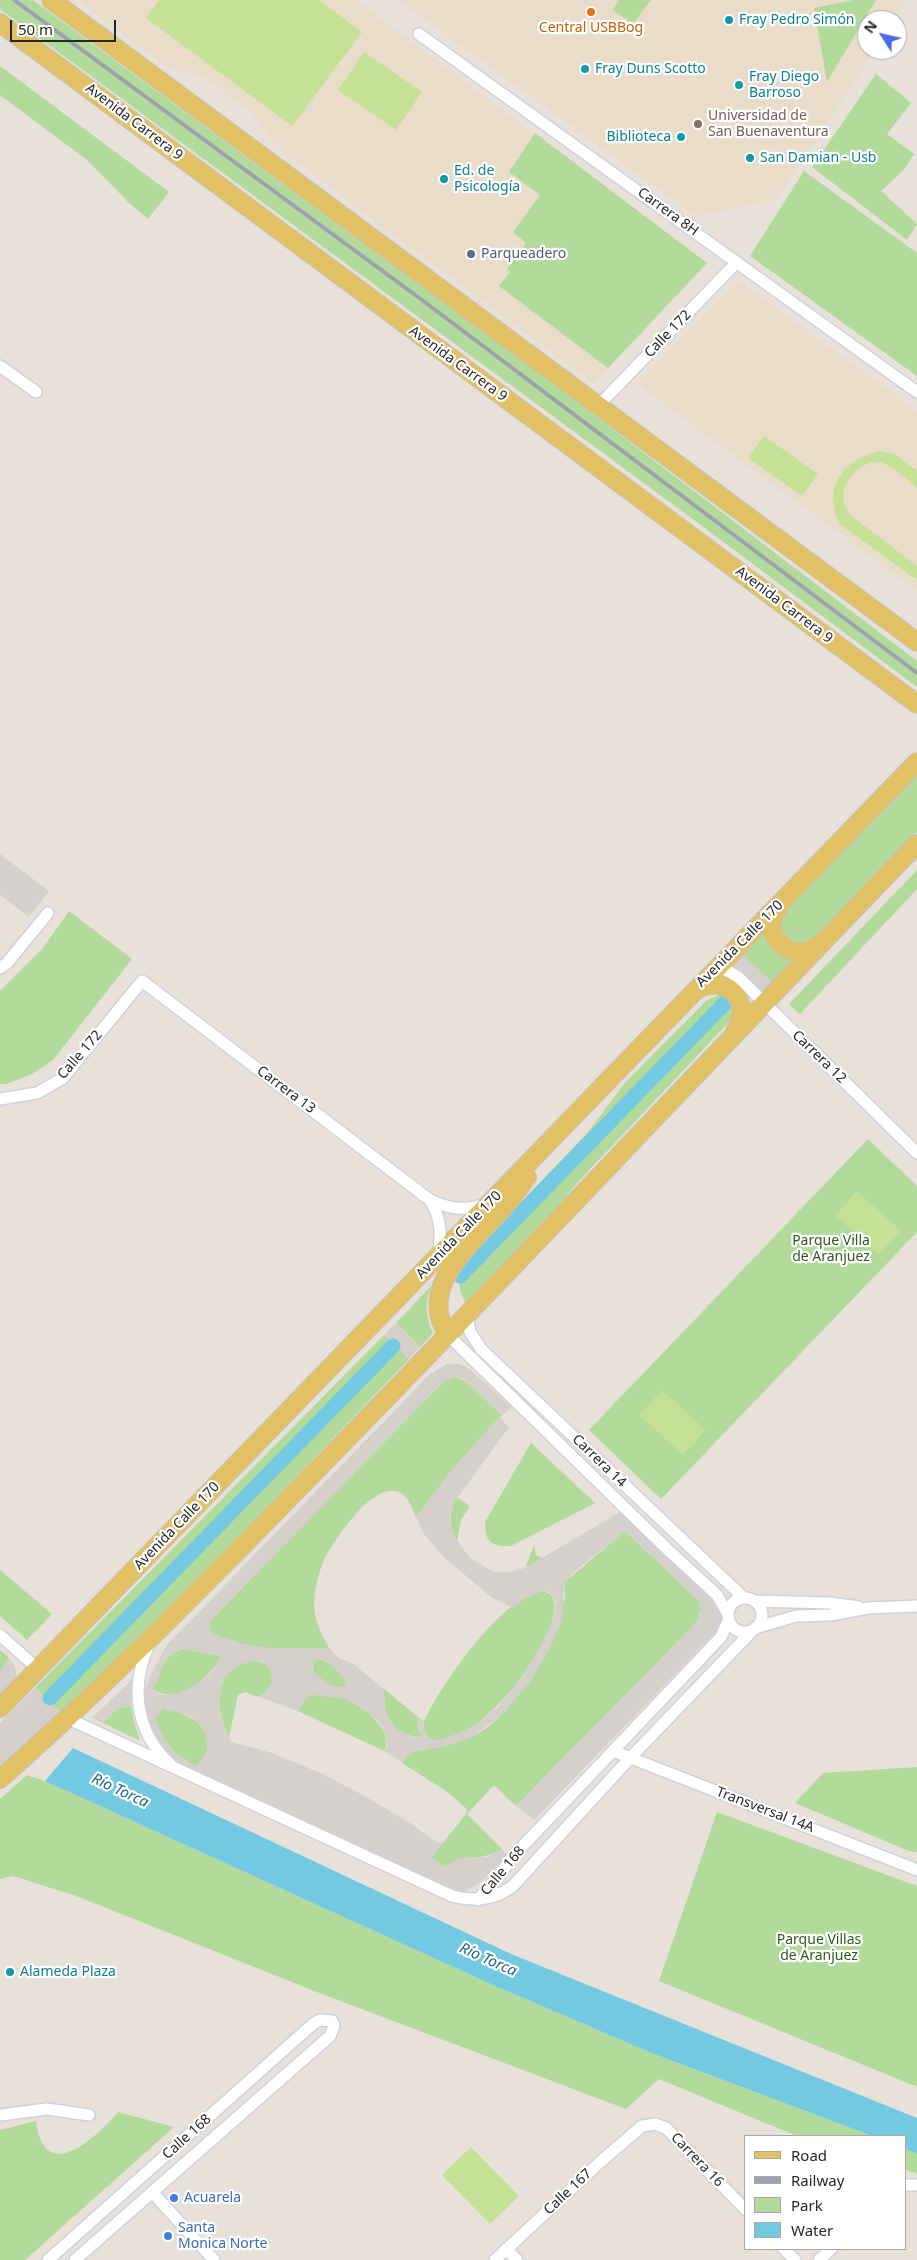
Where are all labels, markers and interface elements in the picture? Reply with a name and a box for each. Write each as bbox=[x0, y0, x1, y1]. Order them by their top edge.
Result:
marker: Central USBBog bbox=[585, 6, 597, 18]
scale bar bbox=[12, 10, 119, 42]
north arrow bbox=[857, 10, 907, 60]
place label: Fray Pedro Simón bbox=[739, 12, 854, 28]
marker: Fray Pedro Simón bbox=[723, 14, 735, 26]
text: N bbox=[859, 17, 881, 37]
text: 50 m bbox=[18, 19, 53, 39]
place label: Central USBBog bbox=[539, 20, 643, 36]
place label: Fray Duns Scotto bbox=[595, 61, 706, 77]
marker: Fray Duns Scotto bbox=[579, 63, 591, 75]
place label: Fray Diego Barroso bbox=[749, 69, 819, 102]
marker: Fray Diego Barroso bbox=[733, 79, 745, 91]
street label: Avenida Carrera 9 bbox=[82, 80, 186, 164]
place label: Universidad de San Buenaventura bbox=[708, 108, 829, 140]
marker: Universidad de San Buenaventura bbox=[692, 118, 704, 130]
place label: Biblioteca bbox=[606, 129, 671, 145]
marker: Biblioteca bbox=[675, 131, 687, 143]
place label: San Damian - Usb bbox=[760, 150, 876, 166]
marker: San Damian - Usb bbox=[744, 152, 756, 164]
place label: Ed. de Psicología bbox=[454, 163, 520, 196]
marker: Ed. de Psicología bbox=[438, 173, 450, 185]
street label: Carrera 8H bbox=[634, 184, 702, 240]
place label: Parqueadero bbox=[481, 246, 566, 262]
marker: Parqueadero bbox=[465, 248, 477, 260]
street label: Calle 172 bbox=[641, 307, 695, 361]
street label: Avenida Carrera 9 bbox=[406, 323, 510, 405]
street label: Avenida Carrera 9 bbox=[732, 563, 836, 647]
street label: Avenida Calle 170 bbox=[693, 897, 787, 991]
street label: Calle 172 bbox=[54, 1027, 106, 1083]
street label: Carrera 12 bbox=[788, 1027, 850, 1087]
street label: Carrera 13 bbox=[253, 1063, 319, 1117]
street label: Avenida Calle 170 bbox=[413, 1188, 505, 1282]
park label: Parque Villa de Aranjuez bbox=[792, 1233, 870, 1266]
street label: Carrera 14 bbox=[568, 1431, 630, 1491]
street label: Avenida Calle 170 bbox=[131, 1479, 223, 1573]
water label: Río Torca bbox=[89, 1770, 151, 1812]
street label: Transversal 14A bbox=[714, 1784, 816, 1836]
street label: Calle 168 bbox=[477, 1843, 529, 1899]
park label: Parque Villas de Aranjuez bbox=[777, 1932, 861, 1964]
water label: Río Torca bbox=[457, 1939, 519, 1981]
place label: Alameda Plaza bbox=[20, 1964, 116, 1980]
marker: Alameda Plaza bbox=[4, 1966, 16, 1978]
street label: Calle 168 bbox=[159, 2111, 215, 2163]
street label: Carrera 16 bbox=[667, 2129, 727, 2191]
legend bbox=[744, 2135, 907, 2250]
text: Road bbox=[791, 2145, 827, 2165]
street label: Calle 167 bbox=[541, 2166, 595, 2218]
text: Railway bbox=[791, 2170, 844, 2190]
place label: Acuarela bbox=[184, 2190, 241, 2206]
marker: Acuarela bbox=[168, 2192, 180, 2204]
text: Park bbox=[791, 2195, 823, 2215]
place label: Santa Monica Norte bbox=[178, 2220, 267, 2252]
text: Water bbox=[791, 2220, 833, 2240]
marker: Santa Monica Norte bbox=[162, 2230, 174, 2242]

